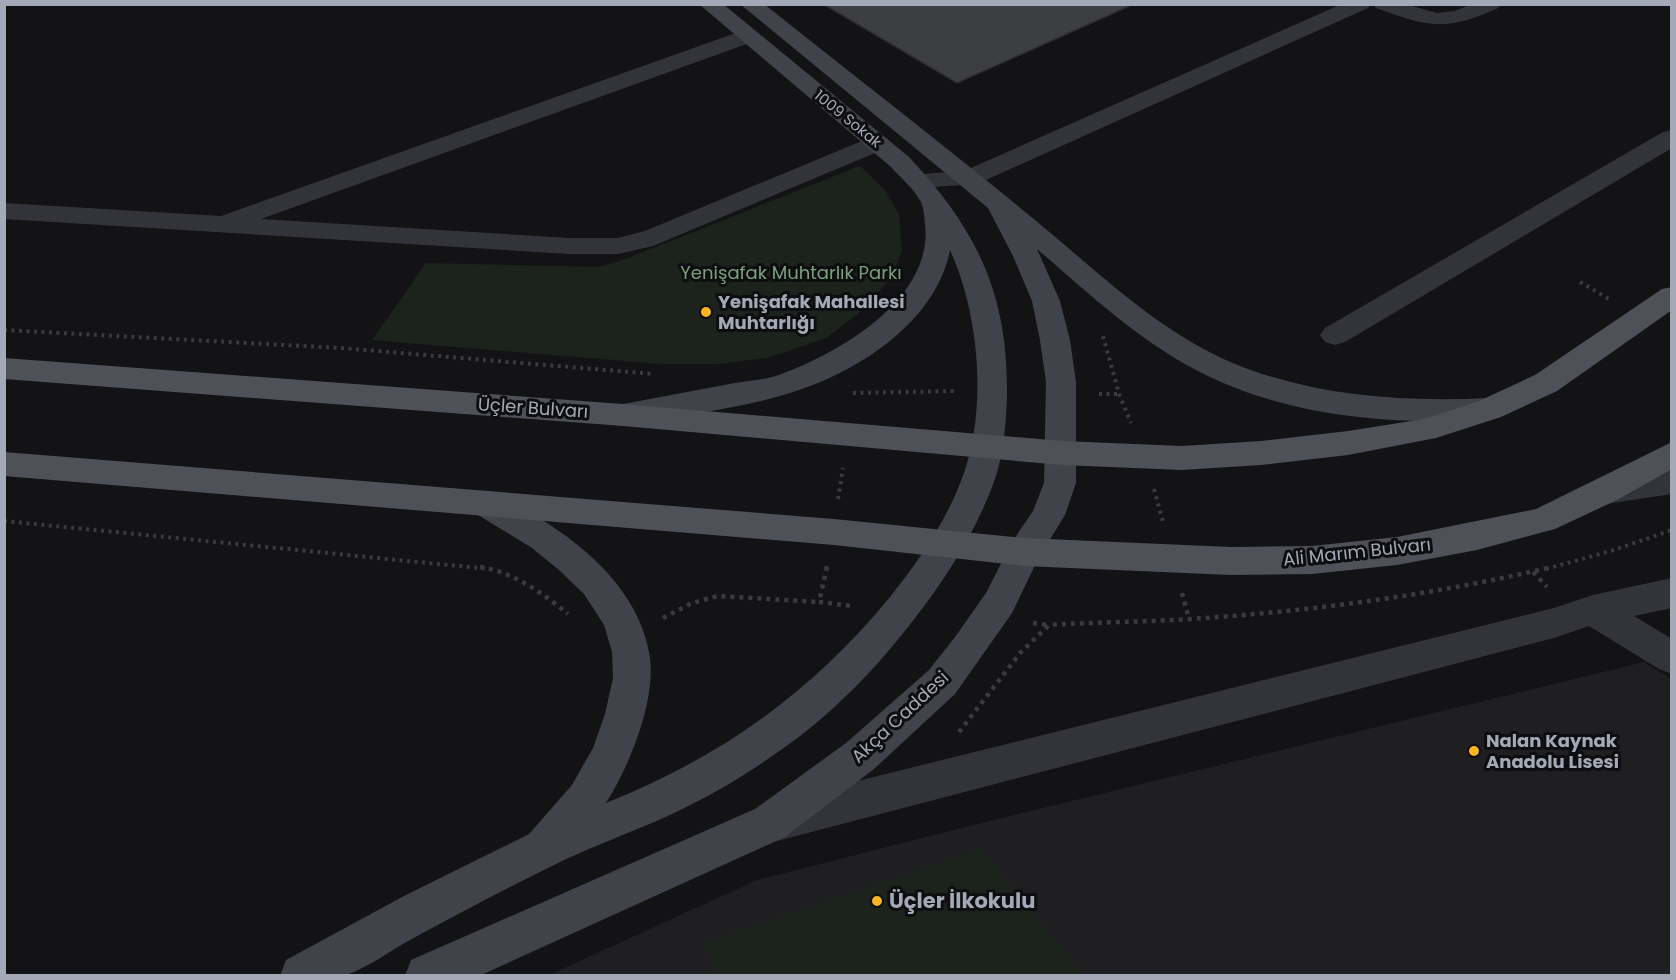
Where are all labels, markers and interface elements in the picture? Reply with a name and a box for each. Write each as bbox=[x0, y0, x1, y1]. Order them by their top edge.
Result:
street label: 1009 Sokak bbox=[810, 85, 887, 152]
park label: Yenişafak Muhtarlık Parkı bbox=[680, 260, 902, 285]
place label: Yenişafak Mahallesi Muhtarlığı bbox=[718, 289, 905, 335]
marker: Yenişafak Mahallesi Muhtarlığı bbox=[699, 305, 713, 319]
street label: Üçler Bulvarı bbox=[477, 391, 589, 424]
street label: Ali Marım Bulvarı bbox=[1282, 531, 1432, 572]
street label: Akça Caddesi bbox=[846, 665, 954, 768]
place label: Nalan Kaynak Anadolu Lisesi bbox=[1486, 728, 1619, 774]
marker: Nalan Kaynak Anadolu Lisesi bbox=[1467, 744, 1481, 758]
place label: Üçler İlkokulu bbox=[889, 886, 1035, 915]
marker: Üçler İlkokulu bbox=[870, 894, 884, 908]

